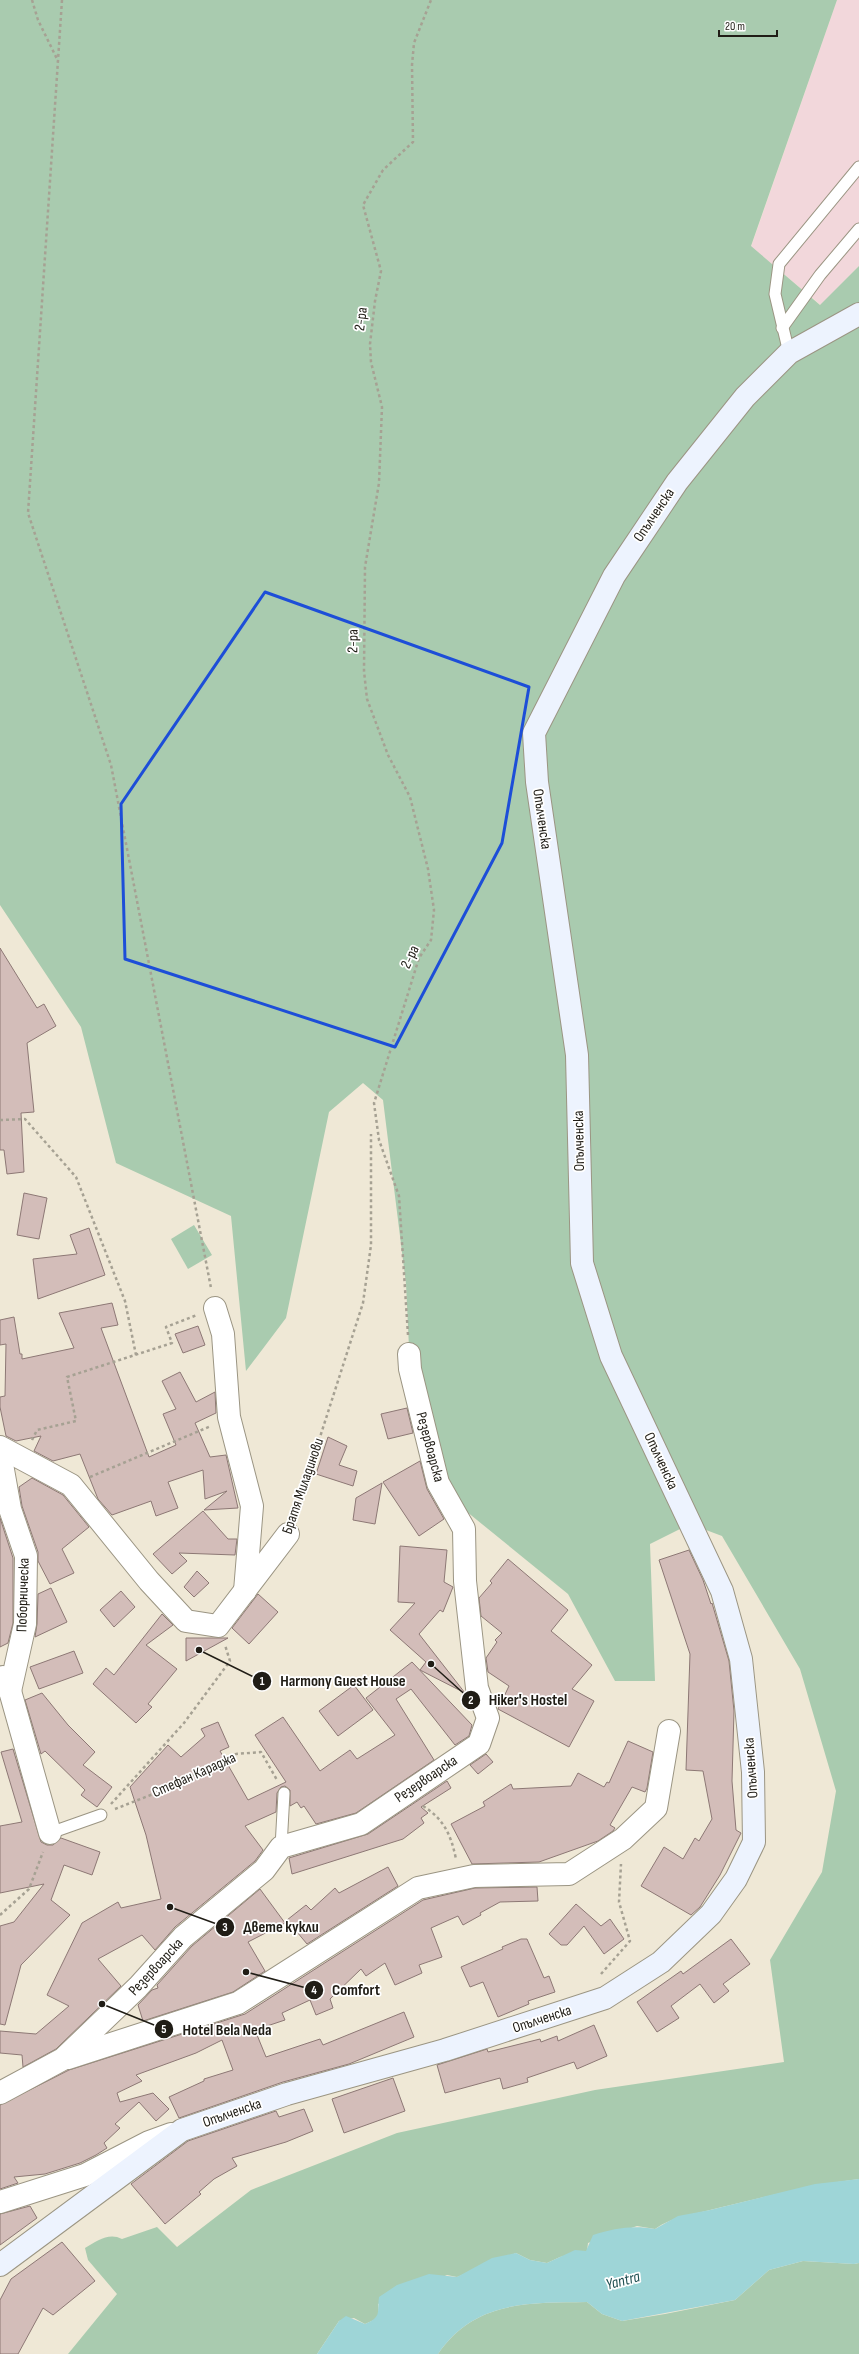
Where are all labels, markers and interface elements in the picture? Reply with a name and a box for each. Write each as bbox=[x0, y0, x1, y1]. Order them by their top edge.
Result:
scale bar bbox=[719, 12, 777, 38]
text: 20 m bbox=[725, 19, 745, 34]
street label: 2-ра bbox=[350, 306, 372, 332]
street label: Опълченска bbox=[629, 484, 679, 546]
street label: 2-ра bbox=[343, 629, 363, 653]
street label: Опълченска bbox=[528, 788, 556, 851]
street label: 2-ра bbox=[396, 942, 424, 972]
street label: Опълченска bbox=[569, 1110, 589, 1172]
street label: Резервоарска bbox=[412, 1410, 449, 1484]
street label: Опълченска bbox=[640, 1429, 683, 1493]
street label: Братя Миладинови bbox=[278, 1435, 328, 1537]
street label: Поборническа bbox=[12, 1557, 34, 1633]
callout: Harmony Guest House bbox=[252, 1667, 414, 1695]
text: Harmony Guest House bbox=[280, 1672, 406, 1691]
text: 1 bbox=[260, 1674, 265, 1689]
callout: Hiker's Hostel bbox=[461, 1686, 576, 1714]
text: Hiker's Hostel bbox=[489, 1691, 567, 1710]
text: 2 bbox=[468, 1693, 474, 1708]
street label: Опълченска bbox=[739, 1737, 763, 1799]
street label: Стефан Караджа bbox=[149, 1748, 239, 1802]
street label: Резервоарска bbox=[391, 1751, 461, 1807]
callout: Двете кукли bbox=[215, 1913, 327, 1941]
text: Двете кукли bbox=[243, 1918, 319, 1937]
text: 3 bbox=[222, 1920, 228, 1935]
street label: Резервоарска bbox=[125, 1934, 188, 2000]
callout: Comfort bbox=[304, 1976, 388, 2004]
text: Comfort bbox=[332, 1981, 380, 2000]
text: 4 bbox=[311, 1983, 317, 1998]
street label: Опълченска bbox=[510, 2000, 574, 2037]
callout: Hotel Bela Neda bbox=[154, 2015, 279, 2043]
text: Hotel Bela Neda bbox=[183, 2021, 271, 2040]
text: 5 bbox=[161, 2022, 167, 2037]
street label: Опълченска bbox=[200, 2094, 264, 2132]
water label: Yantra bbox=[604, 2267, 643, 2295]

